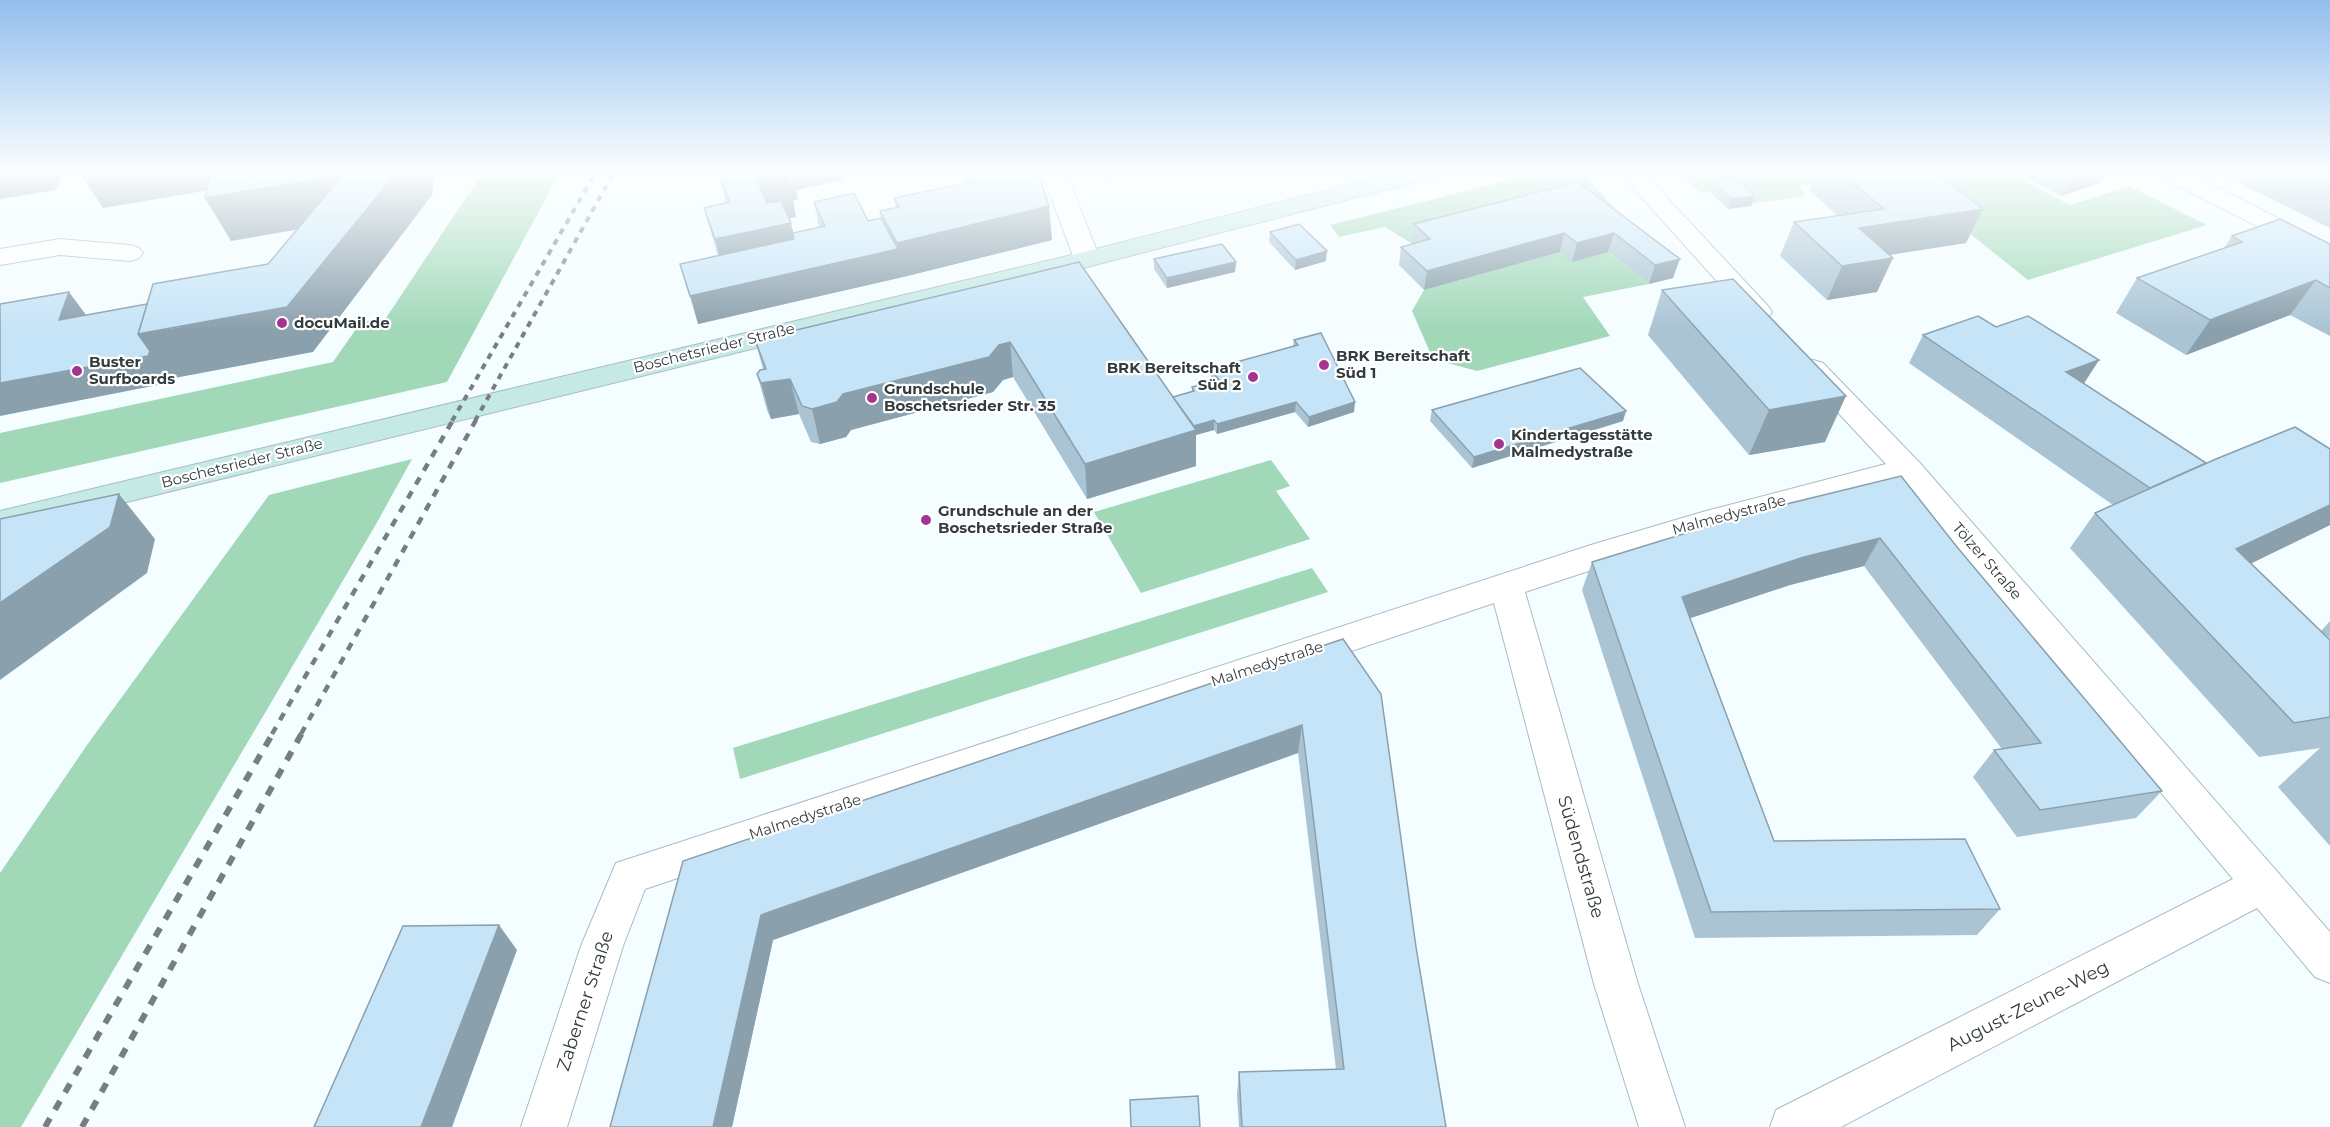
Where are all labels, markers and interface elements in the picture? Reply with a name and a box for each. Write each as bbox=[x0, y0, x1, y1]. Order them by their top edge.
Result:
place label: docuMail.de bbox=[294, 313, 390, 332]
marker: docuMail.de bbox=[275, 316, 289, 330]
street label: Boschetsrieder Straße bbox=[631, 318, 797, 377]
place label: BRK Bereitschaft Süd 1 bbox=[1336, 346, 1471, 382]
place label: Buster Surfboards bbox=[89, 352, 175, 388]
place label: BRK Bereitschaft Süd 2 bbox=[1107, 358, 1241, 394]
marker: BRK Bereitschaft Süd 1 bbox=[1317, 358, 1331, 372]
marker: Buster Surfboards bbox=[70, 364, 84, 378]
marker: BRK Bereitschaft Süd 2 bbox=[1246, 370, 1260, 384]
place label: Grundschule Boschetsrieder Str. 35 bbox=[884, 379, 1056, 415]
marker: Grundschule Boschetsrieder Str. 35 bbox=[865, 391, 879, 405]
place label: Kindertagesstätte Malmedystraße bbox=[1511, 425, 1653, 461]
street label: Boschetsrieder Straße bbox=[159, 433, 325, 492]
marker: Kindertagesstätte Malmedystraße bbox=[1492, 437, 1506, 451]
street label: Malmedystraße bbox=[1670, 490, 1788, 539]
place label: Grundschule an der Boschetsrieder Straße bbox=[938, 501, 1113, 537]
marker: Grundschule an der Boschetsrieder Straße bbox=[919, 513, 933, 527]
street label: Tölzer Straße bbox=[1949, 518, 2026, 603]
street label: Malmedystraße bbox=[1208, 636, 1325, 691]
street label: Malmedystraße bbox=[746, 789, 863, 844]
street label: Südendstraße bbox=[1553, 793, 1609, 921]
street label: Zaberner Straße bbox=[552, 928, 618, 1074]
street label: August-Zeune-Weg bbox=[1944, 956, 2112, 1056]

